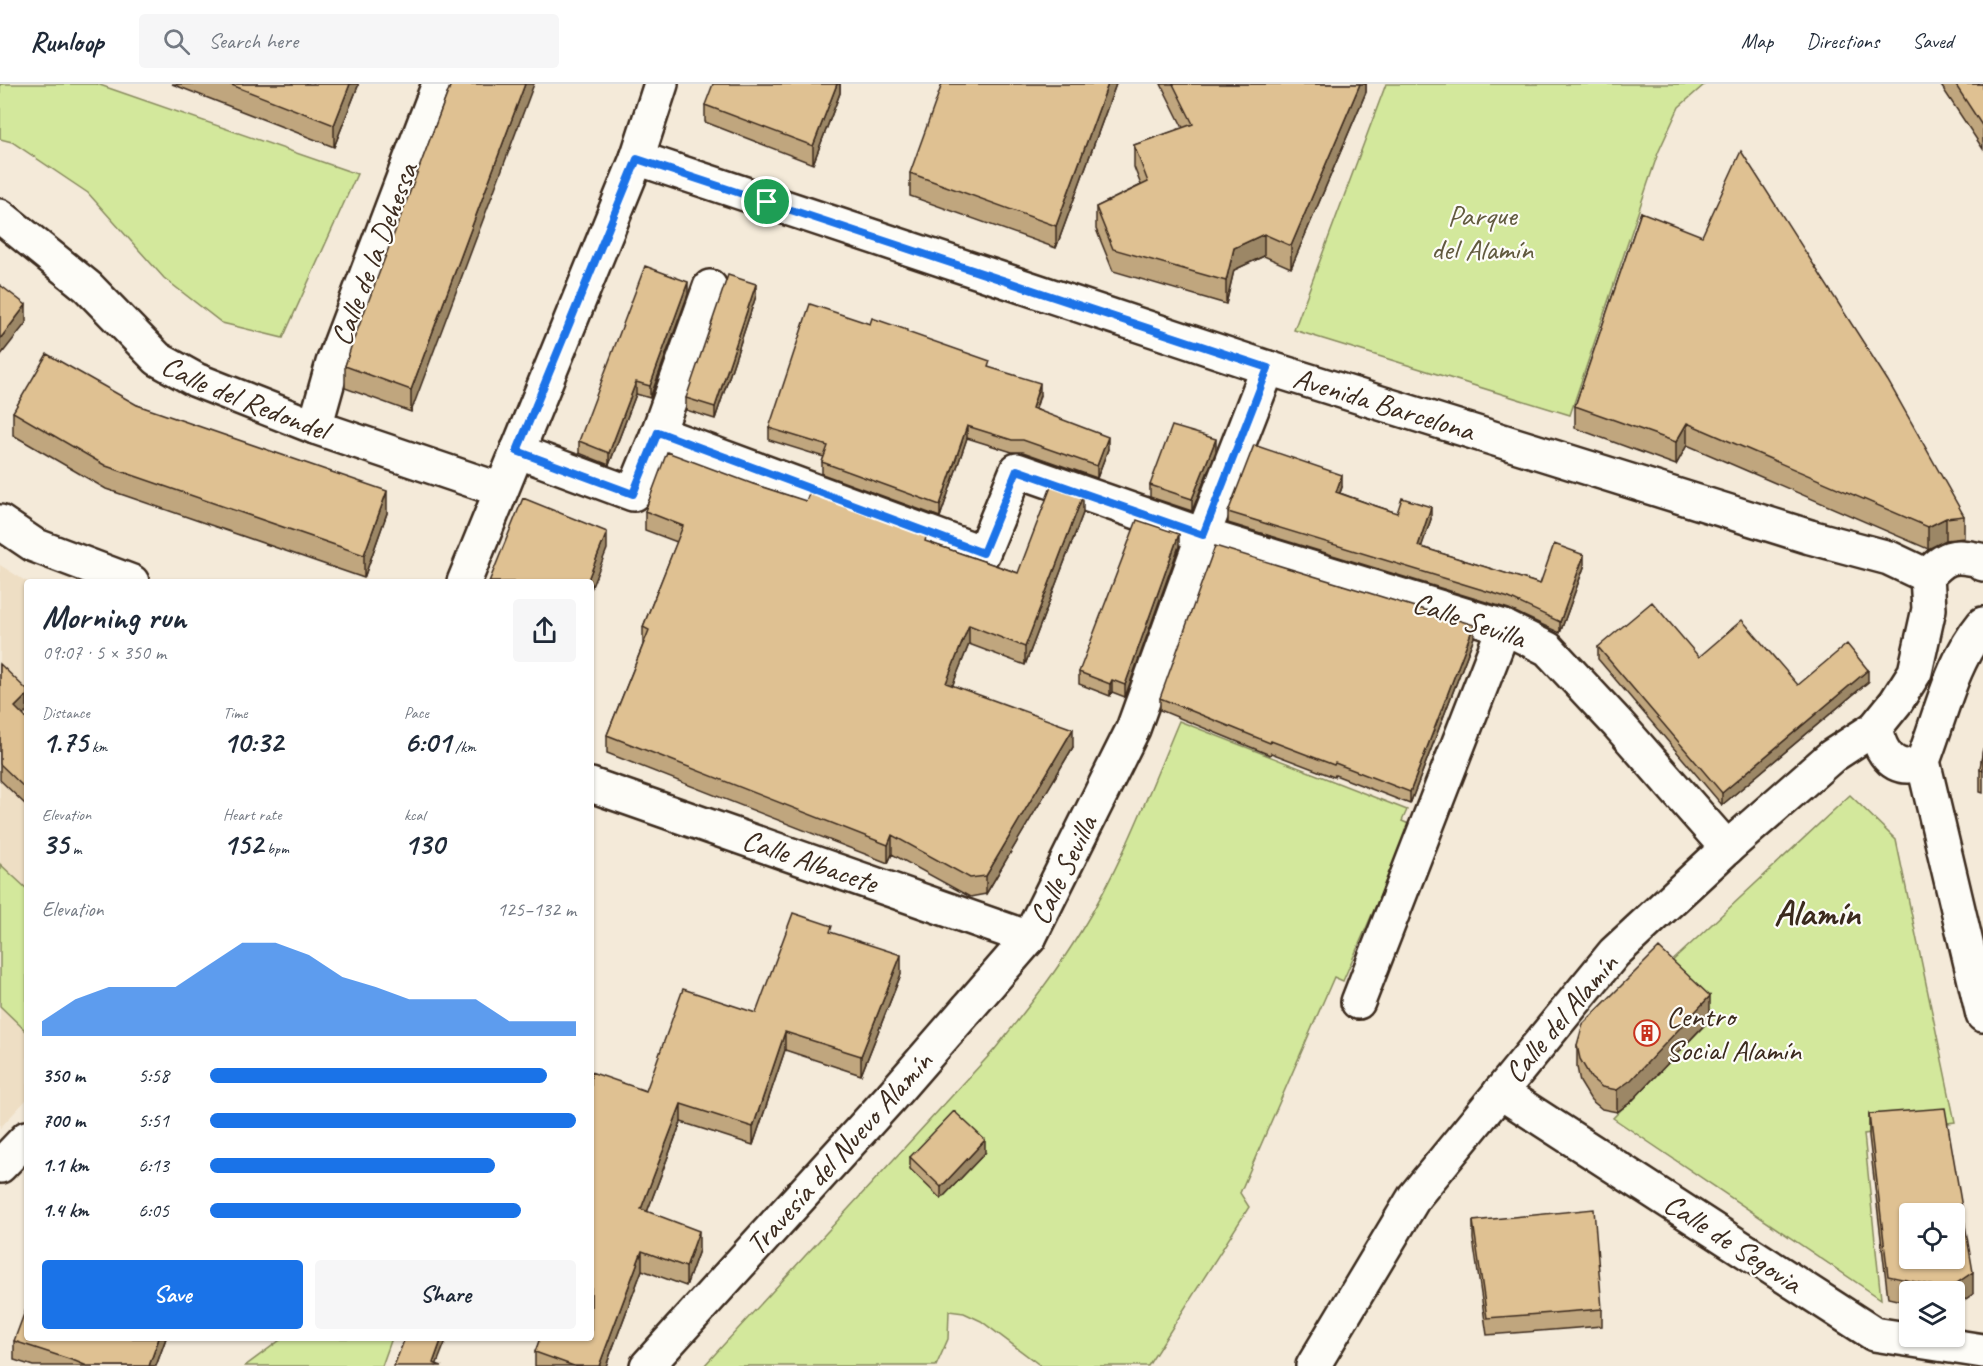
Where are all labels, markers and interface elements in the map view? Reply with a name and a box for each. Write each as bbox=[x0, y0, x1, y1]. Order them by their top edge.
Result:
search box bbox=[139, 14, 559, 68]
text: Runloop bbox=[30, 24, 103, 59]
icon: search bbox=[160, 25, 193, 58]
text: Search here bbox=[208, 27, 298, 55]
text: Map bbox=[1741, 28, 1773, 54]
text: Directions bbox=[1806, 28, 1879, 54]
text: Saved bbox=[1912, 28, 1953, 54]
street label: Calle de la Dehessa bbox=[322, 155, 427, 351]
pin bbox=[741, 176, 792, 227]
icon: arrive bbox=[750, 185, 783, 218]
park label: Parque del Alamín bbox=[1431, 196, 1534, 268]
street label: Calle del Redondel bbox=[155, 346, 337, 451]
street label: Avenida Barcelona bbox=[1289, 358, 1481, 450]
street label: Calle Sevilla bbox=[1408, 583, 1532, 658]
text: Morning run bbox=[42, 596, 186, 638]
button: share bbox=[513, 599, 576, 662]
text: 09:07 · 5 × 350 m bbox=[42, 640, 166, 665]
text: Distance bbox=[42, 703, 90, 723]
text: Time bbox=[223, 703, 247, 723]
text: Pace bbox=[404, 703, 429, 723]
text: 1.75 bbox=[42, 723, 88, 761]
text: 10:32 bbox=[223, 723, 283, 761]
text: 6:01 bbox=[404, 723, 451, 761]
text: km bbox=[88, 737, 107, 757]
text: /km bbox=[451, 737, 476, 757]
text: Elevation bbox=[42, 805, 91, 825]
text: Heart rate bbox=[223, 805, 281, 825]
text: kcal bbox=[404, 805, 425, 825]
street label: Calle Sevilla bbox=[1020, 808, 1106, 931]
street label: Calle Albacete bbox=[738, 820, 884, 902]
text: 35 bbox=[42, 825, 69, 863]
text: 152 bbox=[223, 825, 263, 863]
text: 130 bbox=[404, 825, 445, 863]
text: m bbox=[69, 839, 81, 859]
text: bpm bbox=[263, 839, 289, 859]
district label: Alamín bbox=[1774, 890, 1862, 936]
text: Elevation bbox=[42, 897, 104, 922]
text: 125–132 m bbox=[497, 897, 576, 922]
street label: Calle del Alamín bbox=[1496, 944, 1627, 1091]
place label: Centro Social Alamín bbox=[1666, 997, 1802, 1069]
building icon: Centro Social Alamín bbox=[1632, 1018, 1662, 1048]
street label: Travesía del Nuevo Alamín bbox=[737, 1042, 942, 1263]
text: 350 m bbox=[42, 1063, 85, 1088]
text: 5:58 bbox=[138, 1063, 169, 1088]
text: 700 m bbox=[42, 1108, 85, 1133]
text: 5:51 bbox=[138, 1108, 169, 1133]
text: 1.1 km bbox=[42, 1153, 89, 1178]
text: 6:13 bbox=[138, 1153, 169, 1178]
street label: Calle de Segovia bbox=[1657, 1184, 1811, 1303]
text: 1.4 km bbox=[42, 1198, 89, 1223]
text: 6:05 bbox=[138, 1198, 169, 1223]
map controls bbox=[1899, 1203, 1965, 1347]
button: locate bbox=[1899, 1203, 1965, 1269]
button: Save bbox=[42, 1260, 303, 1329]
button: Share bbox=[315, 1260, 576, 1329]
button: layers bbox=[1899, 1281, 1965, 1347]

